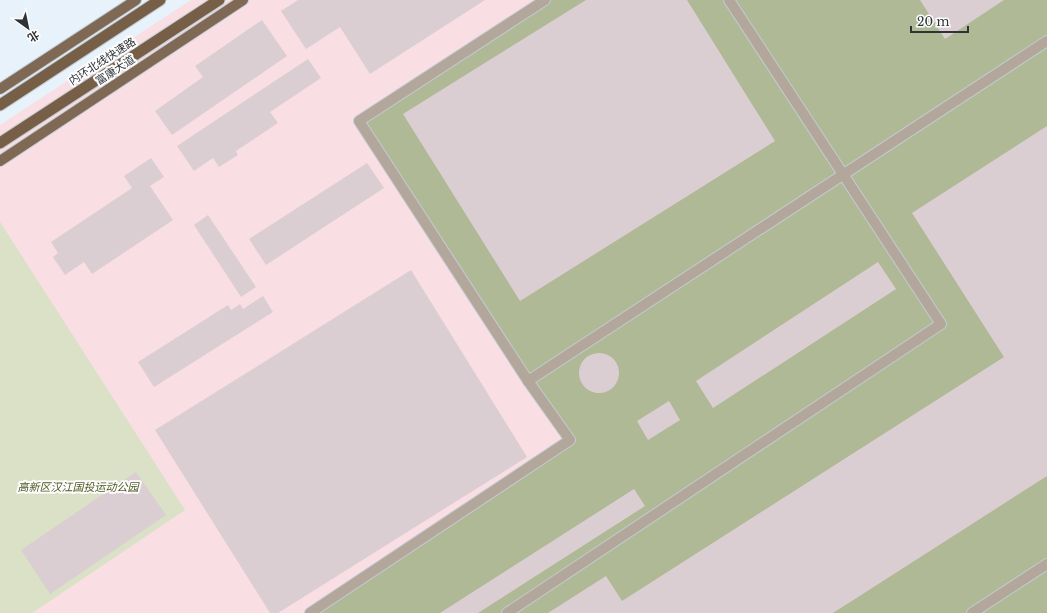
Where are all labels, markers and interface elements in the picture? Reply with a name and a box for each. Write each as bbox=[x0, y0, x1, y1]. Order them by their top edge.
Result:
north arrow bbox=[8, 8, 48, 48]
scale bar bbox=[911, 8, 968, 34]
text: 20 m bbox=[917, 14, 949, 29]
text: 北 bbox=[25, 28, 42, 45]
street label: 内环北线快速路 bbox=[66, 34, 138, 88]
street label: 富康大道 bbox=[93, 52, 137, 88]
park label: 高新区汉江国投运动公园 bbox=[18, 480, 140, 494]

